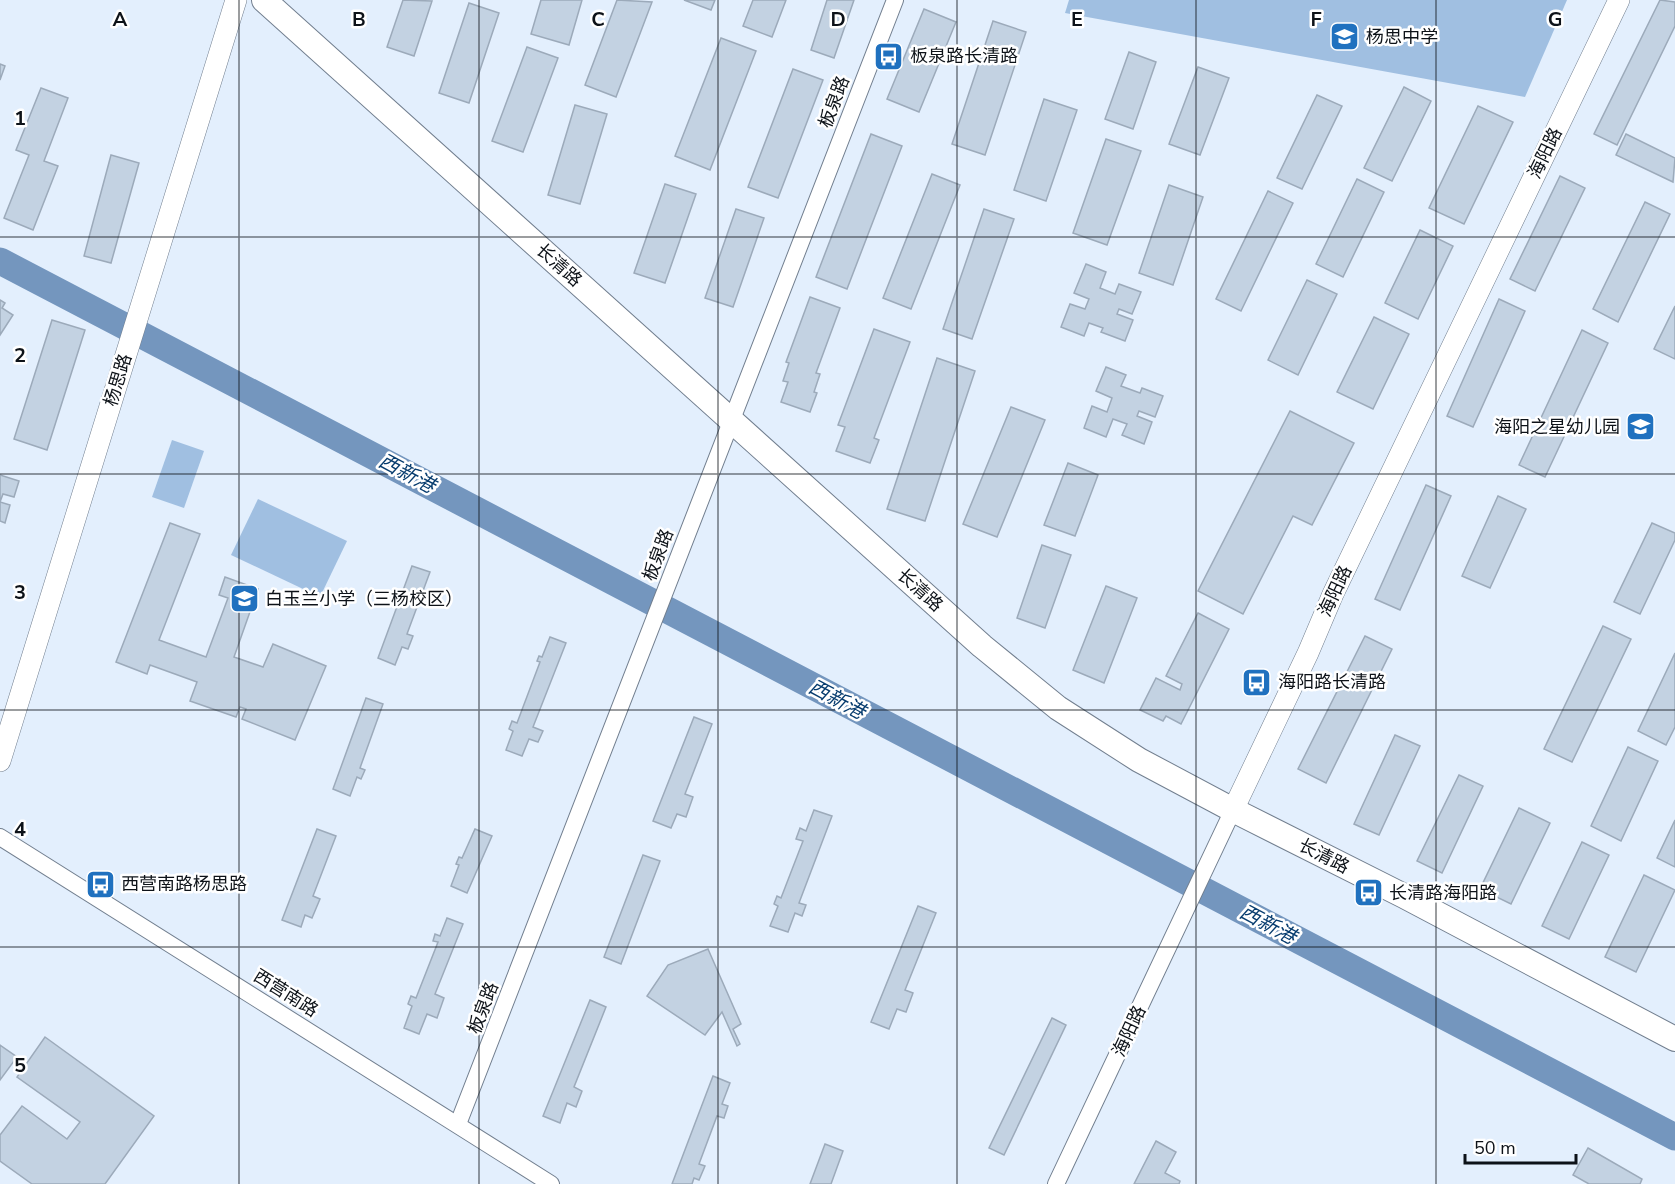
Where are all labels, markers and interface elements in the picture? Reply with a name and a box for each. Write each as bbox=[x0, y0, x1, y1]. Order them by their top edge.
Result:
text: A bbox=[113, 6, 128, 33]
text: B bbox=[352, 6, 366, 33]
text: C bbox=[591, 6, 605, 33]
text: D bbox=[830, 6, 846, 33]
text: E bbox=[1071, 6, 1083, 33]
text: F bbox=[1310, 6, 1322, 33]
text: G bbox=[1548, 6, 1562, 33]
school or university icon: 杨思中学 bbox=[1329, 21, 1361, 53]
place label: 杨思中学 bbox=[1366, 25, 1438, 49]
bus stop icon: 板泉路长清路 bbox=[873, 40, 905, 72]
place label: 板泉路长清路 bbox=[910, 44, 1018, 68]
street label: 板泉路 bbox=[813, 72, 855, 132]
text: 1 bbox=[14, 105, 26, 132]
street label: 海阳路 bbox=[1522, 123, 1568, 183]
street label: 长清路 bbox=[531, 238, 587, 292]
text: 2 bbox=[14, 342, 26, 369]
street label: 杨思路 bbox=[99, 351, 137, 409]
school or university icon: 海阳之星幼儿园 bbox=[1625, 411, 1657, 443]
place label: 海阳之星幼儿园 bbox=[1494, 415, 1620, 439]
water label: 西新港 bbox=[374, 447, 442, 501]
street label: 板泉路 bbox=[637, 525, 679, 585]
street label: 海阳路 bbox=[1313, 561, 1357, 621]
street label: 长清路 bbox=[892, 563, 948, 617]
text: 3 bbox=[14, 579, 26, 606]
school or university icon: 白玉兰小学（三杨校区） bbox=[228, 583, 260, 615]
place label: 白玉兰小学（三杨校区） bbox=[265, 587, 463, 611]
bus stop icon: 海阳路长清路 bbox=[1241, 666, 1273, 698]
place label: 海阳路长清路 bbox=[1278, 670, 1386, 694]
water label: 西新港 bbox=[804, 673, 872, 727]
text: 4 bbox=[14, 816, 26, 843]
street label: 长清路 bbox=[1294, 833, 1354, 879]
bus stop icon: 西营南路杨思路 bbox=[84, 868, 116, 900]
place label: 西营南路杨思路 bbox=[121, 872, 247, 896]
bus stop icon: 长清路海阳路 bbox=[1352, 877, 1384, 909]
place label: 长清路海阳路 bbox=[1389, 881, 1497, 905]
water label: 西新港 bbox=[1235, 898, 1303, 952]
street label: 西营南路 bbox=[249, 964, 323, 1022]
street label: 板泉路 bbox=[462, 978, 504, 1038]
street label: 海阳路 bbox=[1107, 1001, 1151, 1061]
text: 5 bbox=[14, 1052, 26, 1079]
scale bar bbox=[1465, 1127, 1576, 1165]
text: 50 m bbox=[1474, 1136, 1516, 1160]

